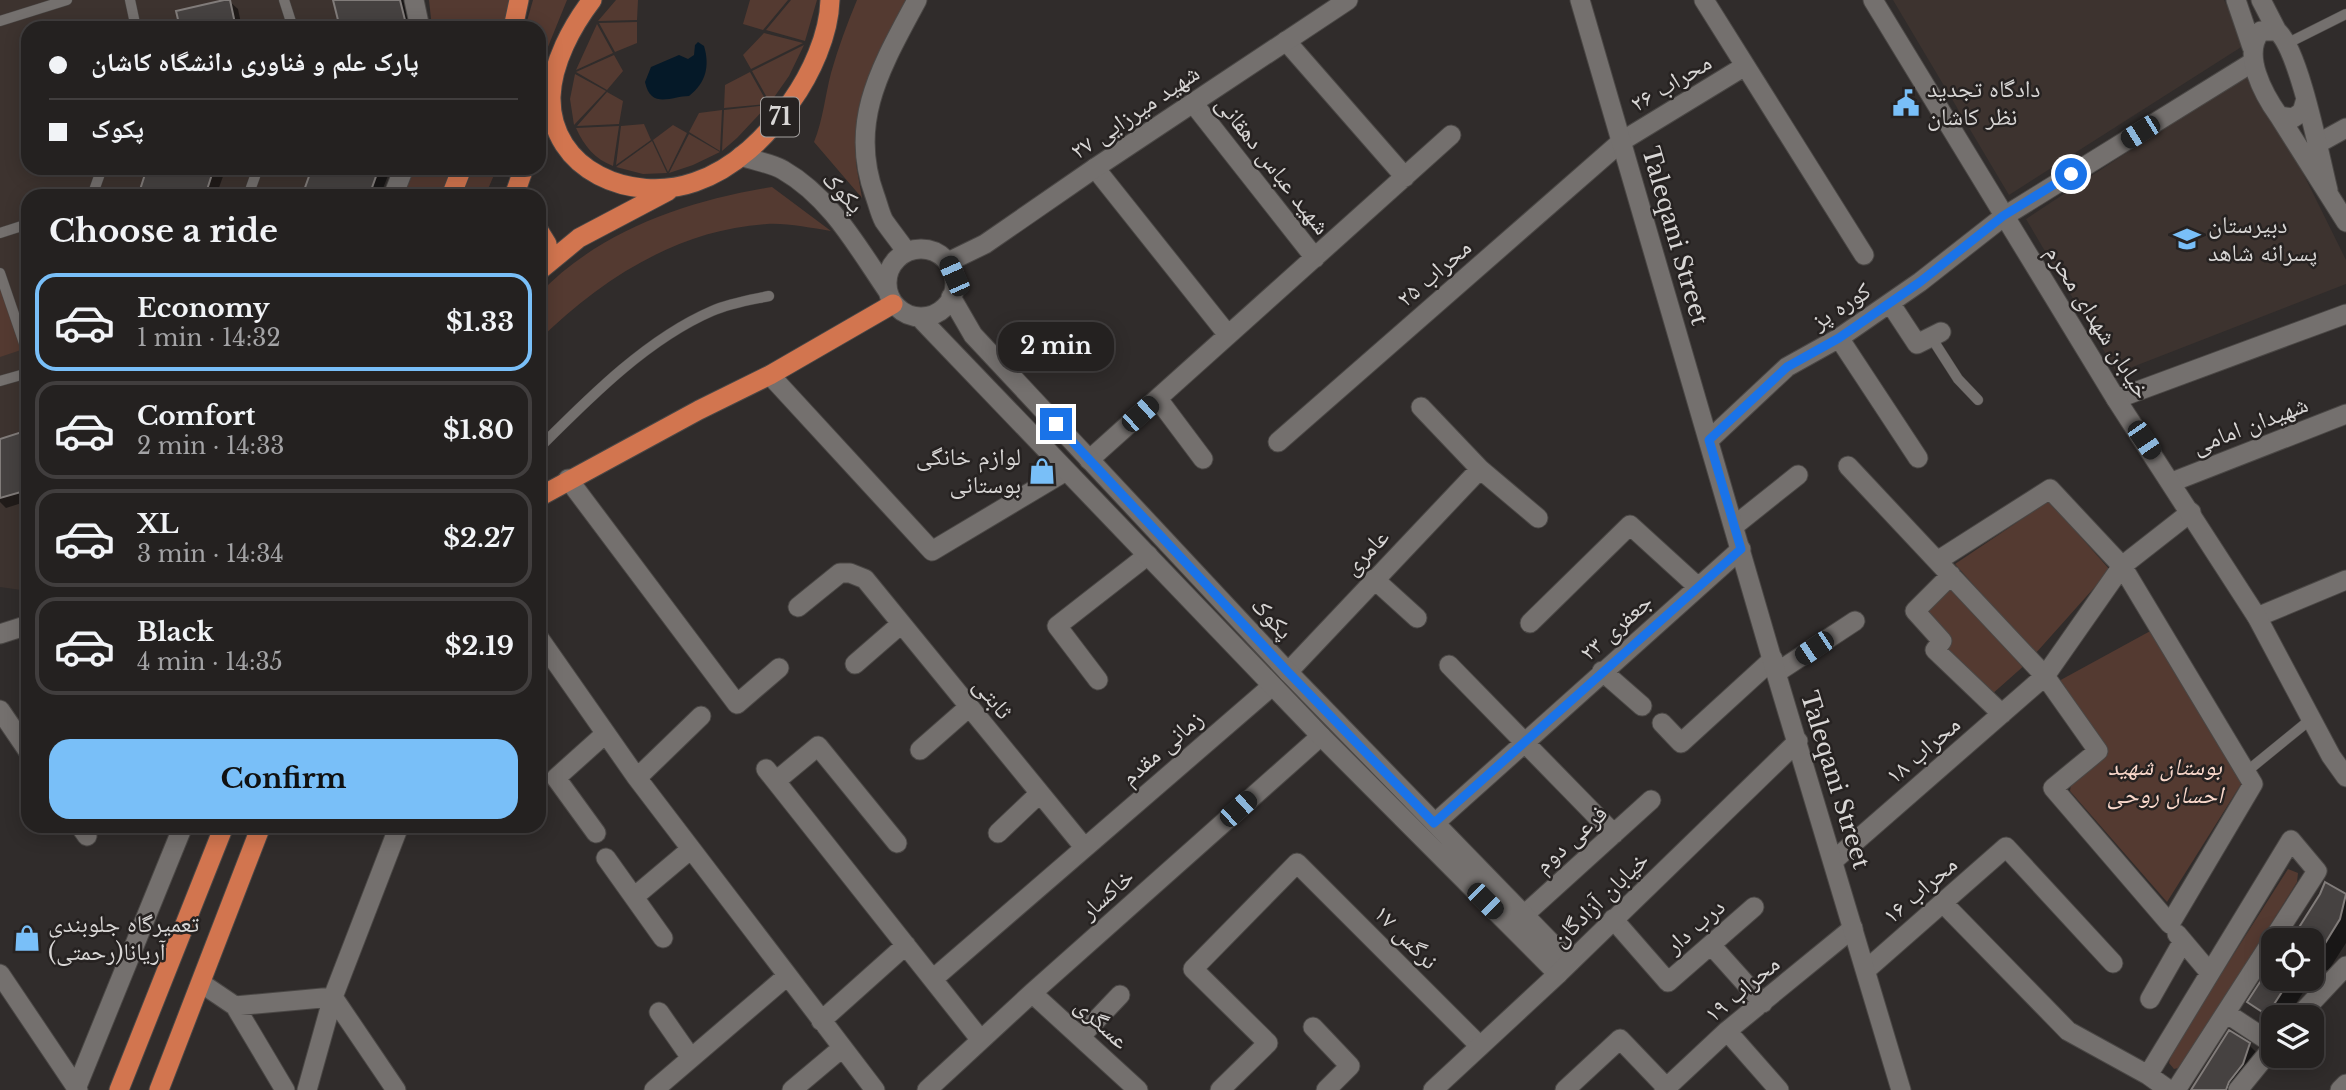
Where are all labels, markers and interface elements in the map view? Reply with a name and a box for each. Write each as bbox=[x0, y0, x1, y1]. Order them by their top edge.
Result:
text: پارک علم و فناوری دانشگاه کاشان bbox=[91, 46, 419, 78]
street label: محراب ۲۶ bbox=[1625, 47, 1716, 118]
street label: شهید میرزایی ۲۷ bbox=[1065, 58, 1205, 165]
place label: دادگاه تجدید نظر کاشان bbox=[1927, 74, 2041, 131]
public building icon: دادگاه تجدید نظر کاشان bbox=[1891, 88, 1921, 118]
street label: شهید عباس دهقانی bbox=[1210, 89, 1337, 240]
road number: 71 bbox=[761, 98, 799, 136]
car bbox=[2117, 112, 2164, 152]
text: پکوک bbox=[91, 113, 144, 145]
street label: Taleqani Street bbox=[1636, 143, 1715, 328]
route start bbox=[2055, 158, 2087, 190]
street label: پکوک bbox=[816, 164, 870, 219]
place label: دبیرستان پسرانه شاهد bbox=[2208, 210, 2317, 267]
text: Choose a ride bbox=[49, 211, 278, 251]
school or university icon: دبیرستان پسرانه شاهد bbox=[2172, 224, 2202, 254]
street label: محراب ۲۵ bbox=[1390, 232, 1477, 313]
street label: خیابان شهدای محرم bbox=[2038, 240, 2157, 405]
car bbox=[936, 253, 973, 299]
street label: کوره پز bbox=[1805, 276, 1876, 336]
icon: car bbox=[53, 291, 116, 354]
text: Economy bbox=[137, 292, 270, 324]
text: $1.33 bbox=[446, 306, 514, 338]
callout: 2 min bbox=[998, 322, 1114, 372]
text: 1 min · 14:32 bbox=[137, 324, 281, 352]
text: 2 min bbox=[1020, 332, 1092, 360]
street label: شهیدان امامی bbox=[2188, 389, 2312, 460]
car bbox=[1118, 392, 1163, 436]
icon: car bbox=[53, 399, 116, 462]
text: Comfort bbox=[137, 400, 255, 432]
route end bbox=[1040, 408, 1072, 440]
text: $1.80 bbox=[443, 414, 514, 446]
car bbox=[2124, 417, 2165, 463]
text: 2 min · 14:33 bbox=[137, 432, 285, 460]
place label: لوازم خانگی بوستانی bbox=[916, 442, 1021, 499]
shop icon: لوازم خانگی بوستانی bbox=[1027, 456, 1057, 486]
icon: car bbox=[53, 507, 116, 570]
text: XL bbox=[137, 508, 179, 540]
text: $2.27 bbox=[443, 522, 514, 554]
street label: عامری bbox=[1337, 522, 1395, 581]
text: 3 min · 14:34 bbox=[137, 540, 284, 568]
street label: جعفری ۲۳ bbox=[1573, 587, 1658, 667]
street label: پکوک bbox=[1245, 590, 1299, 645]
icon: car bbox=[53, 615, 116, 678]
text: Black bbox=[137, 616, 214, 648]
car bbox=[1791, 628, 1838, 668]
text: $2.19 bbox=[445, 630, 514, 662]
text: 4 min · 14:35 bbox=[137, 648, 283, 676]
street label: ثابتی bbox=[968, 671, 1019, 725]
street label: Taleqani Street bbox=[1795, 687, 1876, 872]
street label: زمانی مقدم bbox=[1115, 704, 1210, 793]
street label: محراب ۱۸ bbox=[1879, 709, 1966, 790]
button: Confirm bbox=[49, 739, 518, 819]
park label: بوستان شهید احسان روحی bbox=[2107, 752, 2225, 810]
car bbox=[1216, 787, 1261, 831]
street label: فرعی دوم bbox=[1528, 798, 1614, 880]
street label: خیابان آزادگان bbox=[1545, 845, 1654, 952]
street label: محراب ۱۶ bbox=[1876, 849, 1963, 930]
street label: خاکسار bbox=[1073, 862, 1140, 926]
car bbox=[1463, 879, 1508, 923]
street label: درب دار bbox=[1658, 892, 1730, 960]
street label: نرگس ۱۷ bbox=[1368, 898, 1445, 975]
place label: تعمیرگاه جلوبندی آریانا(رحمتی) bbox=[48, 909, 199, 966]
shop icon: تعمیرگاه جلوبندی آریانا(رحمتی) bbox=[12, 923, 42, 953]
map controls bbox=[2261, 928, 2324, 1068]
button: locate bbox=[2261, 928, 2324, 991]
street label: محراب ۱۹ bbox=[1698, 949, 1785, 1028]
street label: عسگری bbox=[1069, 990, 1135, 1055]
button: layers bbox=[2261, 1005, 2324, 1068]

